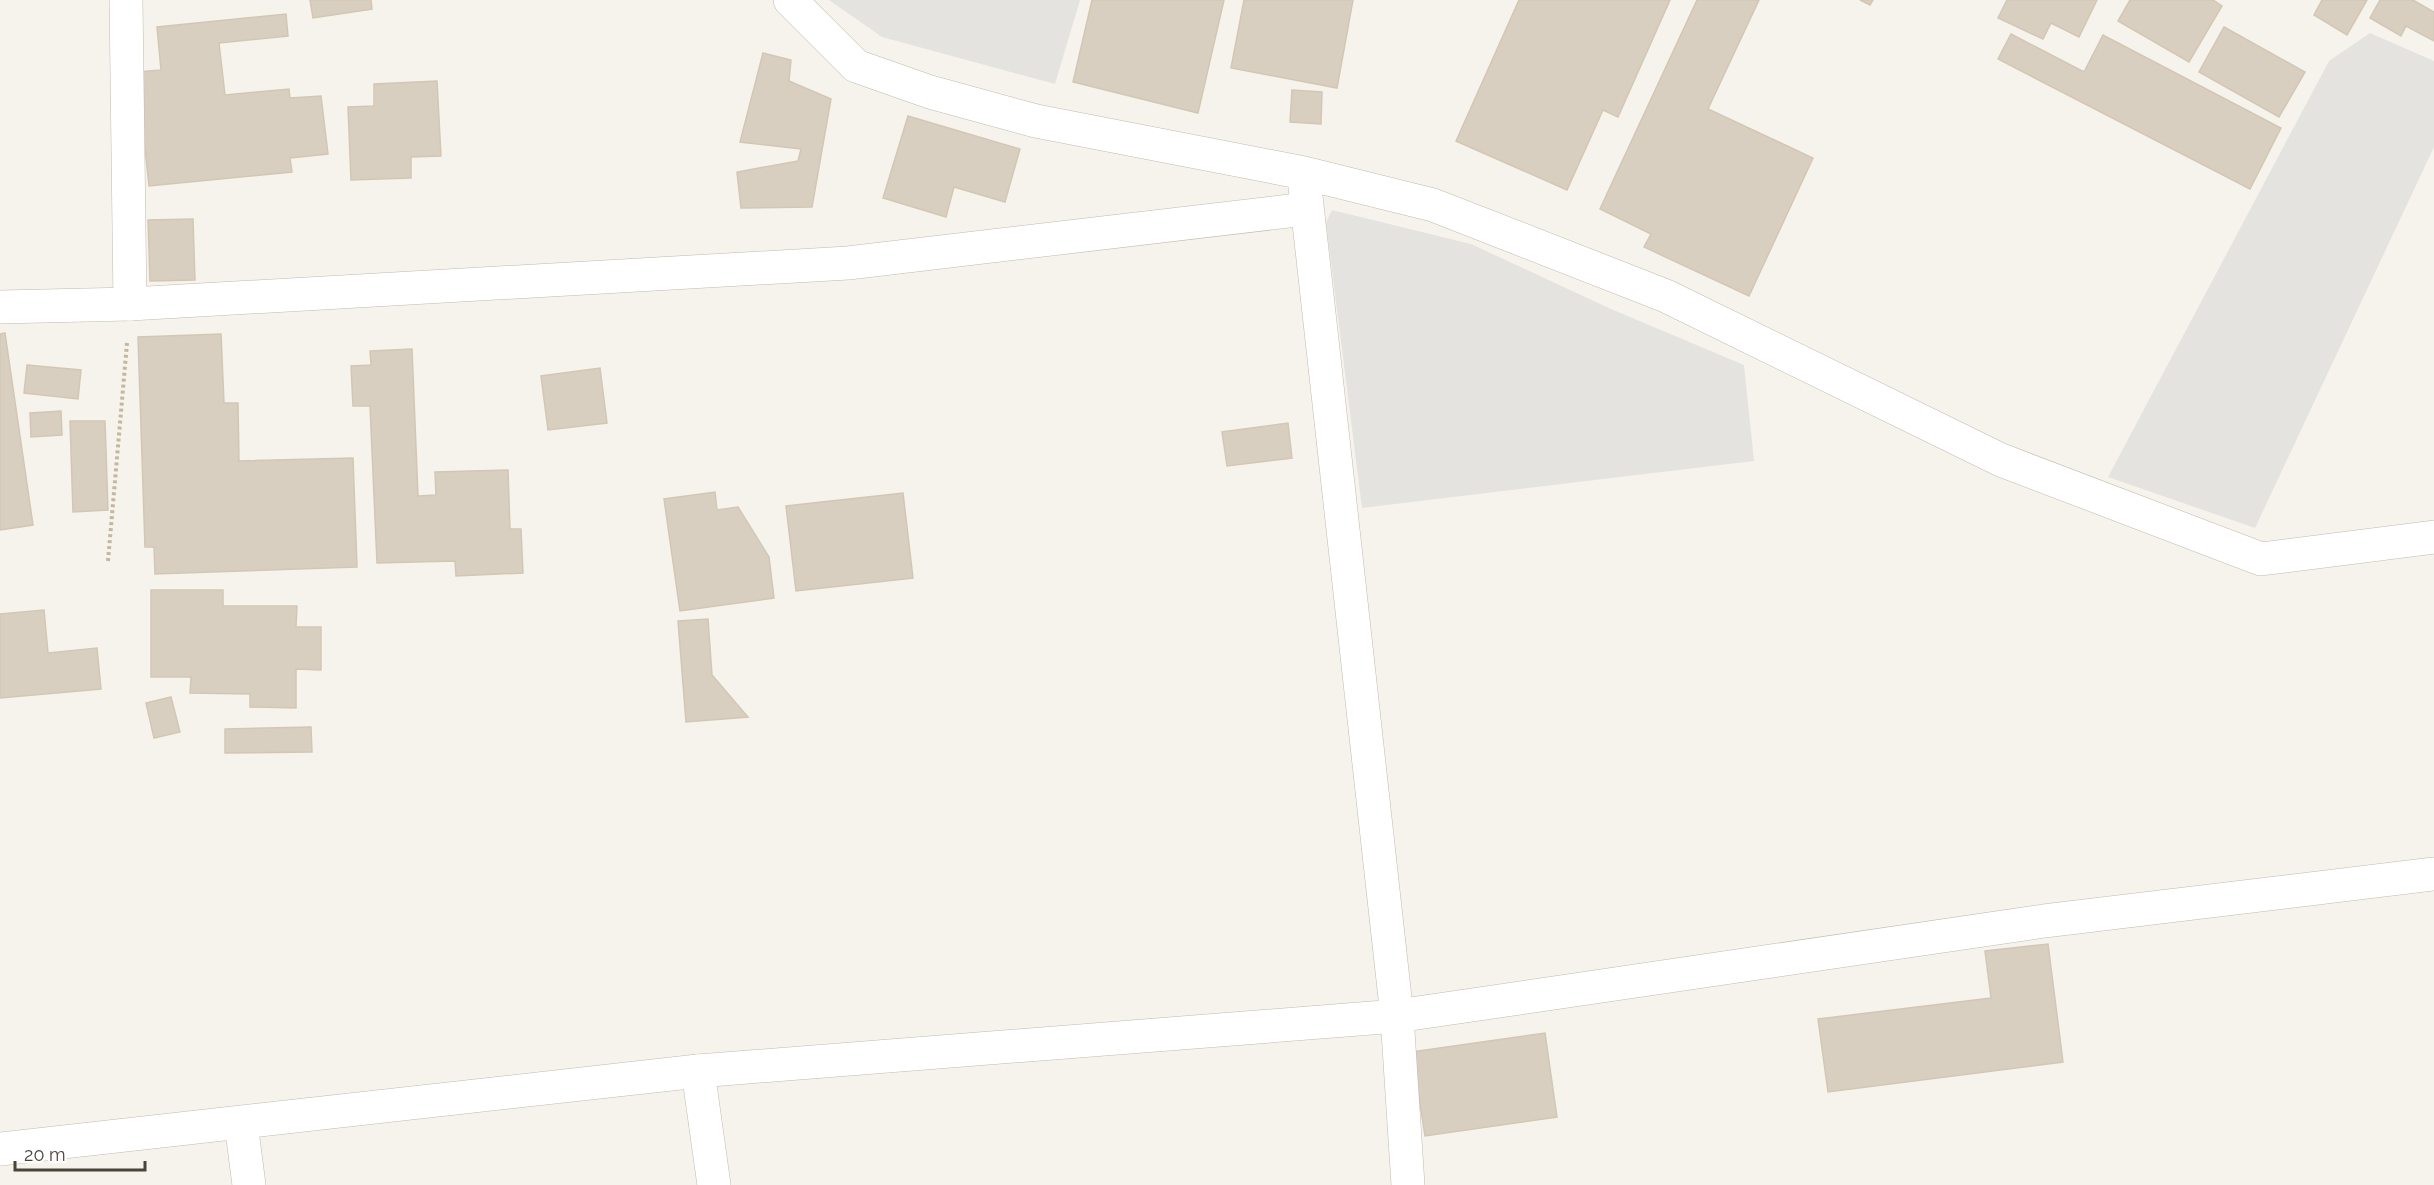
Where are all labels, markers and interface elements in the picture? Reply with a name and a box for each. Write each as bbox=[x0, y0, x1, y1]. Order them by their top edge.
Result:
scale bar bbox=[15, 1134, 146, 1172]
text: 20 m bbox=[24, 1144, 66, 1165]

